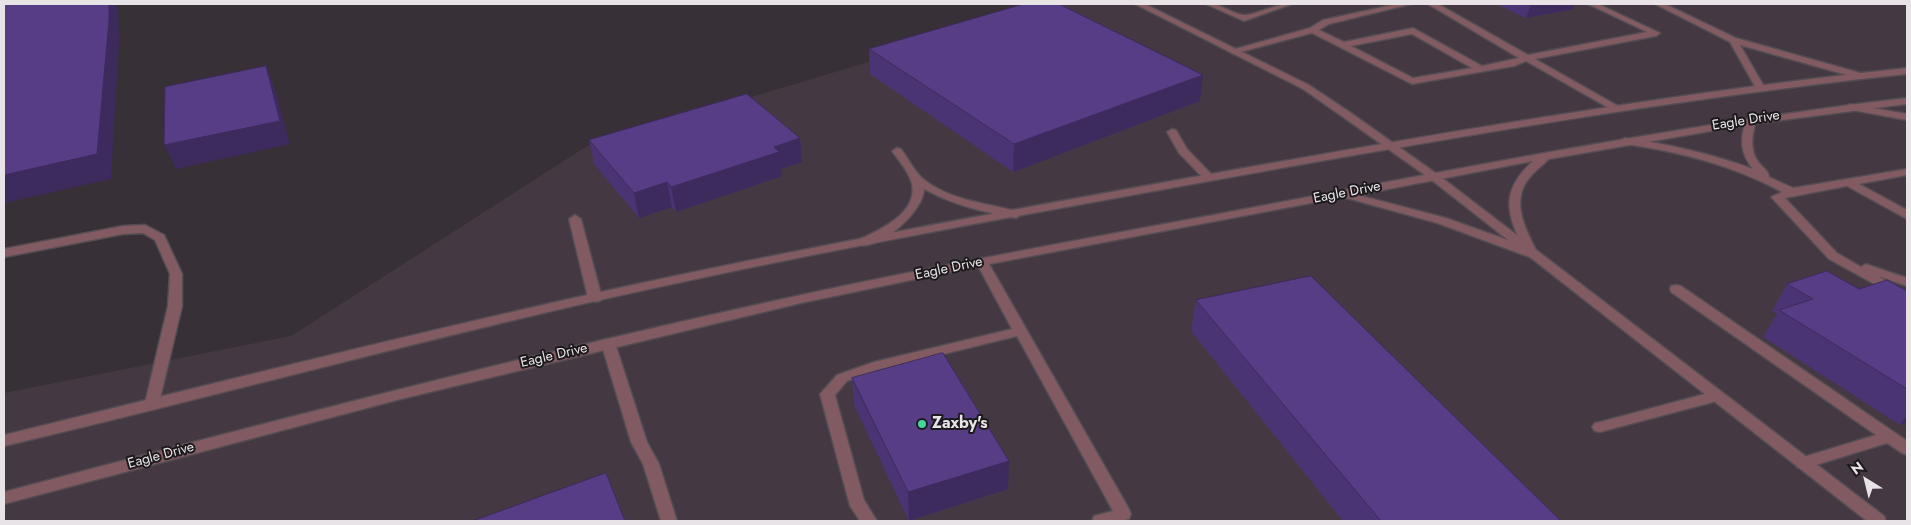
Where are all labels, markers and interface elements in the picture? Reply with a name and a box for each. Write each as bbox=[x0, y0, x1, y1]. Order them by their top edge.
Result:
street label: Eagle Drive bbox=[1711, 107, 1781, 135]
street label: Eagle Drive bbox=[1312, 178, 1382, 208]
street label: Eagle Drive bbox=[914, 254, 984, 284]
street label: Eagle Drive bbox=[519, 340, 589, 372]
place label: Zaxby's bbox=[932, 414, 988, 434]
marker: Zaxby's bbox=[916, 418, 928, 430]
street label: Eagle Drive bbox=[126, 439, 196, 473]
north arrow bbox=[1841, 455, 1891, 505]
text: N bbox=[1847, 457, 1868, 479]

